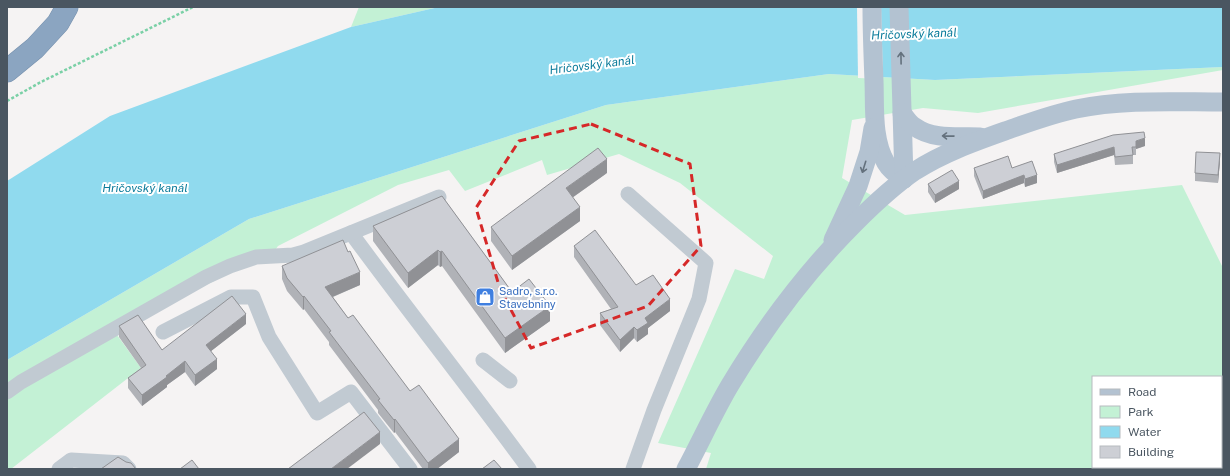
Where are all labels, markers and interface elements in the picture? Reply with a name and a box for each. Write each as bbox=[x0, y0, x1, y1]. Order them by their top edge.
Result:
water label: Hričovský kanál bbox=[871, 26, 957, 42]
one-way arrow bbox=[897, 52, 904, 65]
water label: Hričovský kanál bbox=[549, 53, 635, 77]
one-way arrow bbox=[942, 132, 955, 140]
one-way arrow bbox=[860, 160, 867, 173]
water label: Hričovský kanál bbox=[102, 181, 188, 195]
place label: Sadro, s.r.o. Stavebniny bbox=[499, 285, 557, 310]
shop icon: Sadro, s.r.o. Stavebniny bbox=[474, 286, 496, 308]
legend bbox=[1092, 376, 1222, 468]
text: Road bbox=[1128, 385, 1156, 399]
text: Park bbox=[1128, 405, 1154, 419]
text: Water bbox=[1128, 425, 1162, 439]
text: Building bbox=[1128, 445, 1174, 459]

